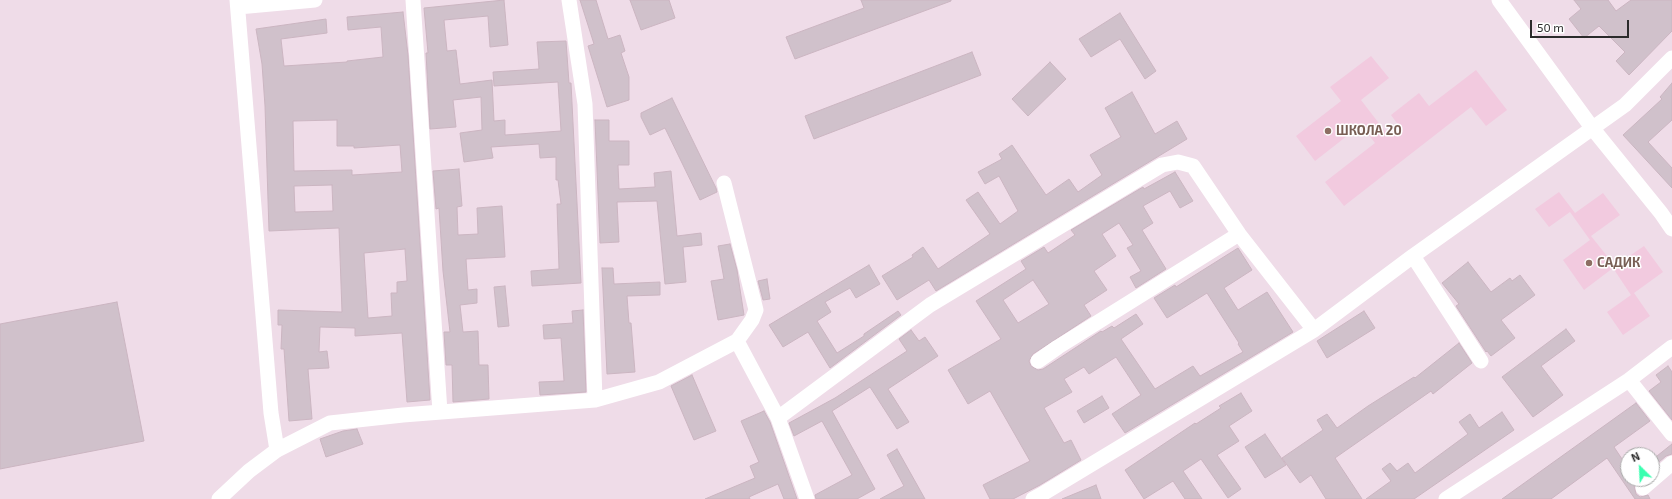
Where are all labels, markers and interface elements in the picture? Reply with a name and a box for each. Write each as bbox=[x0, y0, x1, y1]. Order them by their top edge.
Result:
scale bar bbox=[1532, 12, 1631, 38]
text: 50 m bbox=[1537, 20, 1564, 34]
place label: ШКОЛА 20 bbox=[1336, 123, 1402, 139]
marker: ШКОЛА 20 bbox=[1323, 126, 1333, 136]
place label: САДИК bbox=[1597, 255, 1640, 271]
marker: САДИК bbox=[1584, 258, 1594, 268]
north arrow bbox=[1620, 447, 1660, 487]
text: N bbox=[1629, 449, 1642, 464]

